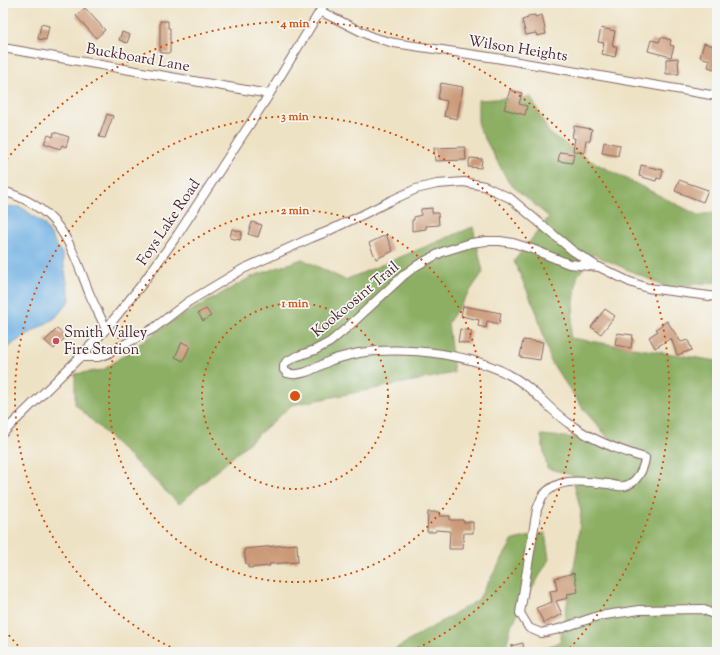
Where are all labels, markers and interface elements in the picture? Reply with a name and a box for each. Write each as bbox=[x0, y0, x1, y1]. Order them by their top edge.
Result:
text: 4 min bbox=[279, 15, 310, 33]
street label: Wilson Heights bbox=[467, 31, 569, 68]
street label: Buckboard Lane bbox=[84, 39, 191, 78]
text: 3 min bbox=[281, 108, 310, 126]
street label: Foys Lake Road bbox=[133, 175, 206, 270]
text: 2 min bbox=[281, 202, 310, 220]
street label: Kookoosint Trail bbox=[308, 257, 404, 343]
text: 1 min bbox=[280, 295, 309, 313]
place label: Smith Valley Fire Station bbox=[64, 323, 148, 361]
marker: Smith Valley Fire Station bbox=[51, 336, 61, 346]
centre of rings bbox=[288, 389, 302, 403]

